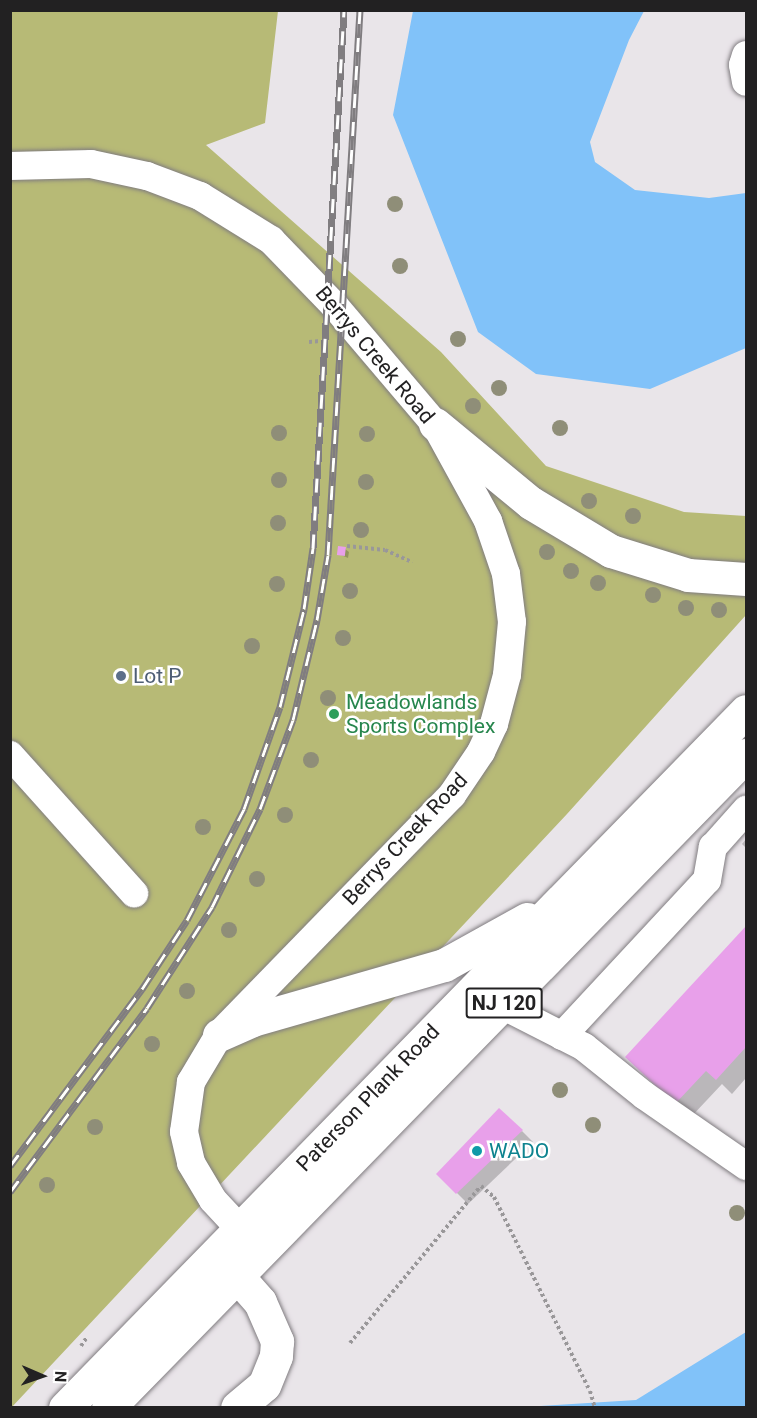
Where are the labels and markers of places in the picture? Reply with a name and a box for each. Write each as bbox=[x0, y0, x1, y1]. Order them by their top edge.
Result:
place label: Lot P bbox=[133, 663, 182, 689]
marker: Lot P bbox=[114, 669, 128, 683]
place label: Meadowlands Sports Complex bbox=[346, 689, 495, 739]
marker: Meadowlands Sports Complex bbox=[327, 707, 341, 721]
place label: WADO bbox=[489, 1138, 549, 1164]
marker: WADO bbox=[470, 1144, 484, 1158]

